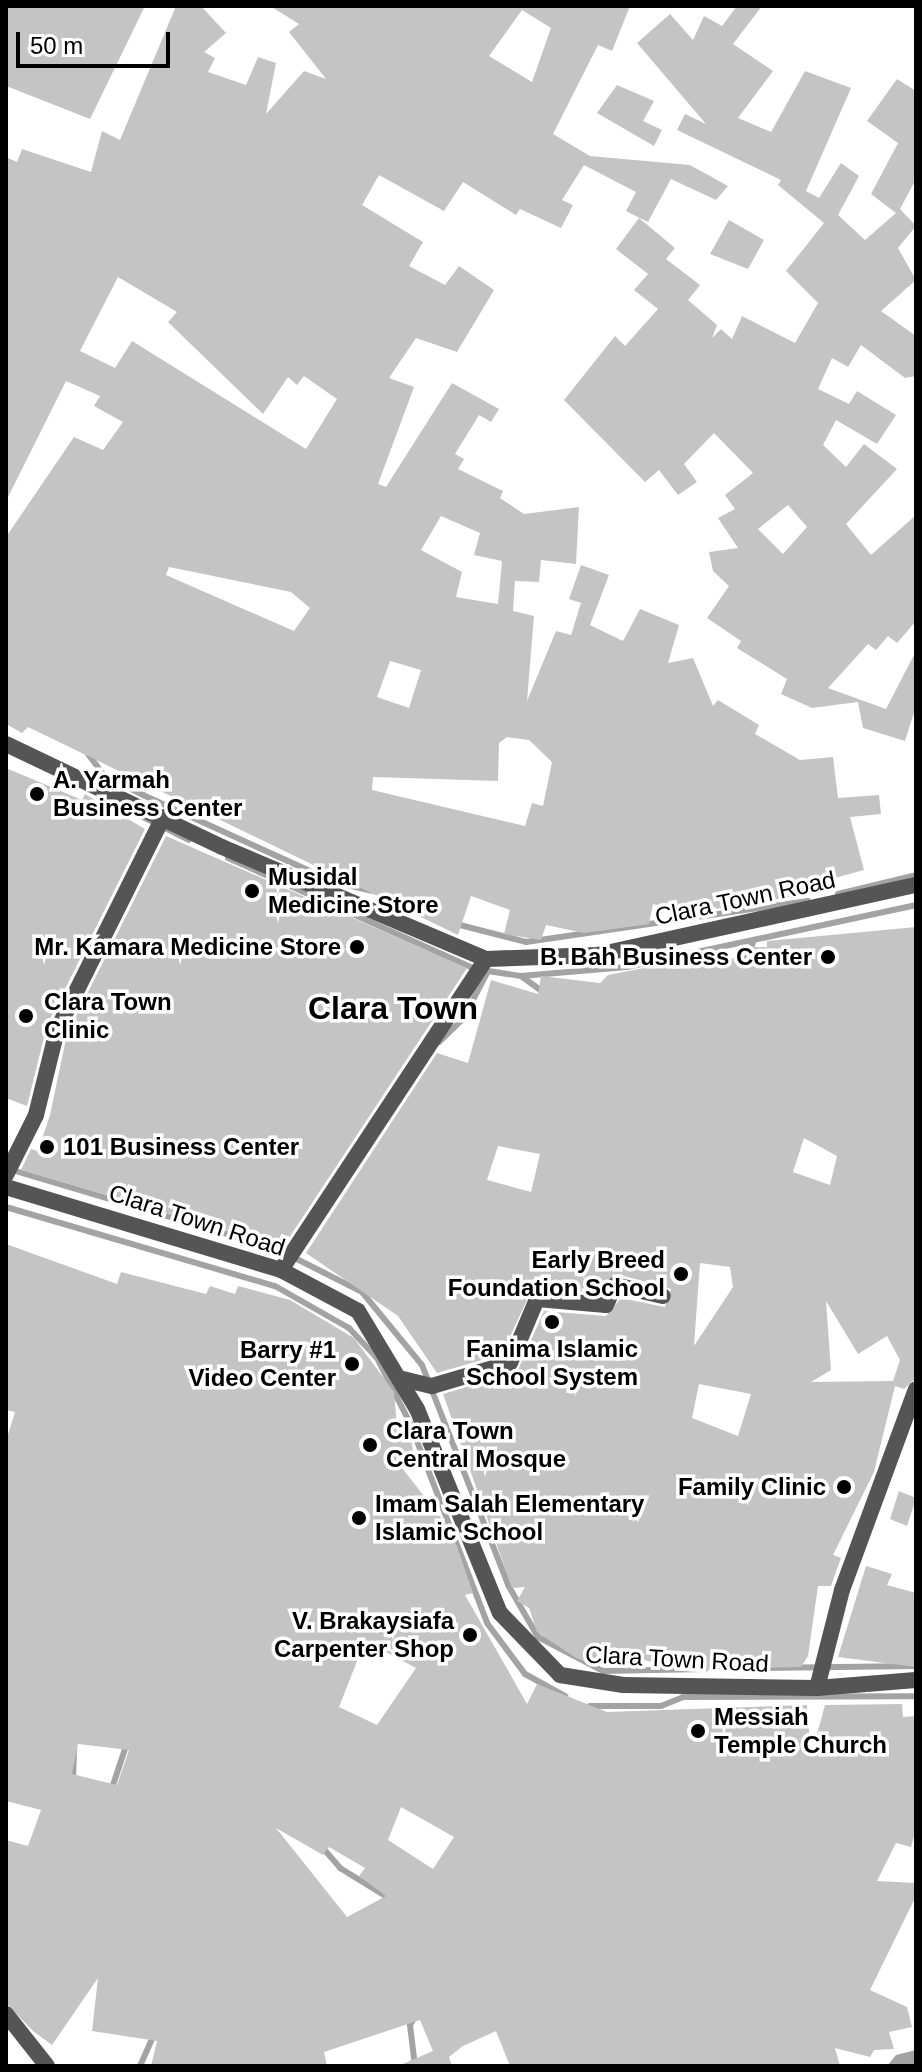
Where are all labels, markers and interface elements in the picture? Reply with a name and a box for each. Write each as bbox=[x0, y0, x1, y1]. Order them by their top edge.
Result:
scale bar bbox=[20, 16, 174, 66]
text: 50 m bbox=[30, 32, 83, 59]
place label: A. Yarmah Business Center bbox=[53, 766, 242, 822]
marker: A. Yarmah Business Center bbox=[28, 785, 46, 803]
place label: Musidal Medicine Store bbox=[268, 863, 439, 919]
street label: Clara Town Road bbox=[652, 865, 838, 931]
marker: Musidal Medicine Store bbox=[243, 882, 261, 900]
place label: Mr. Kamara Medicine Store bbox=[34, 933, 341, 961]
marker: Mr. Kamara Medicine Store bbox=[348, 938, 366, 956]
place label: B. Bah Business Center bbox=[540, 943, 812, 971]
marker: B. Bah Business Center bbox=[819, 948, 837, 966]
place label: Clara Town Clinic bbox=[44, 988, 172, 1044]
district label: Clara Town bbox=[308, 989, 478, 1027]
marker: Clara Town Clinic bbox=[15, 1005, 37, 1027]
place label: 101 Business Center bbox=[63, 1133, 299, 1161]
marker: 101 Business Center bbox=[38, 1138, 56, 1156]
street label: Clara Town Road bbox=[105, 1178, 289, 1262]
place label: Early Breed Foundation School bbox=[448, 1246, 665, 1302]
marker: Early Breed Foundation School bbox=[672, 1265, 690, 1283]
marker: Fanima Islamic School System bbox=[543, 1313, 561, 1331]
place label: Fanima Islamic School System bbox=[466, 1335, 638, 1391]
place label: Barry #1 Video Center bbox=[188, 1336, 336, 1392]
marker: Barry #1 Video Center bbox=[343, 1355, 361, 1373]
place label: Clara Town Central Mosque bbox=[386, 1417, 566, 1473]
marker: Clara Town Central Mosque bbox=[361, 1436, 379, 1454]
place label: Family Clinic bbox=[678, 1473, 826, 1501]
marker: Family Clinic bbox=[833, 1476, 855, 1498]
place label: Imam Salah Elementary Islamic School bbox=[375, 1490, 644, 1546]
marker: Imam Salah Elementary Islamic School bbox=[350, 1509, 368, 1527]
place label: V. Brakaysiafa Carpenter Shop bbox=[274, 1607, 454, 1663]
marker: V. Brakaysiafa Carpenter Shop bbox=[461, 1626, 479, 1644]
street label: Clara Town Road bbox=[584, 1640, 770, 1678]
place label: Messiah Temple Church bbox=[714, 1703, 887, 1759]
marker: Messiah Temple Church bbox=[689, 1722, 707, 1740]

